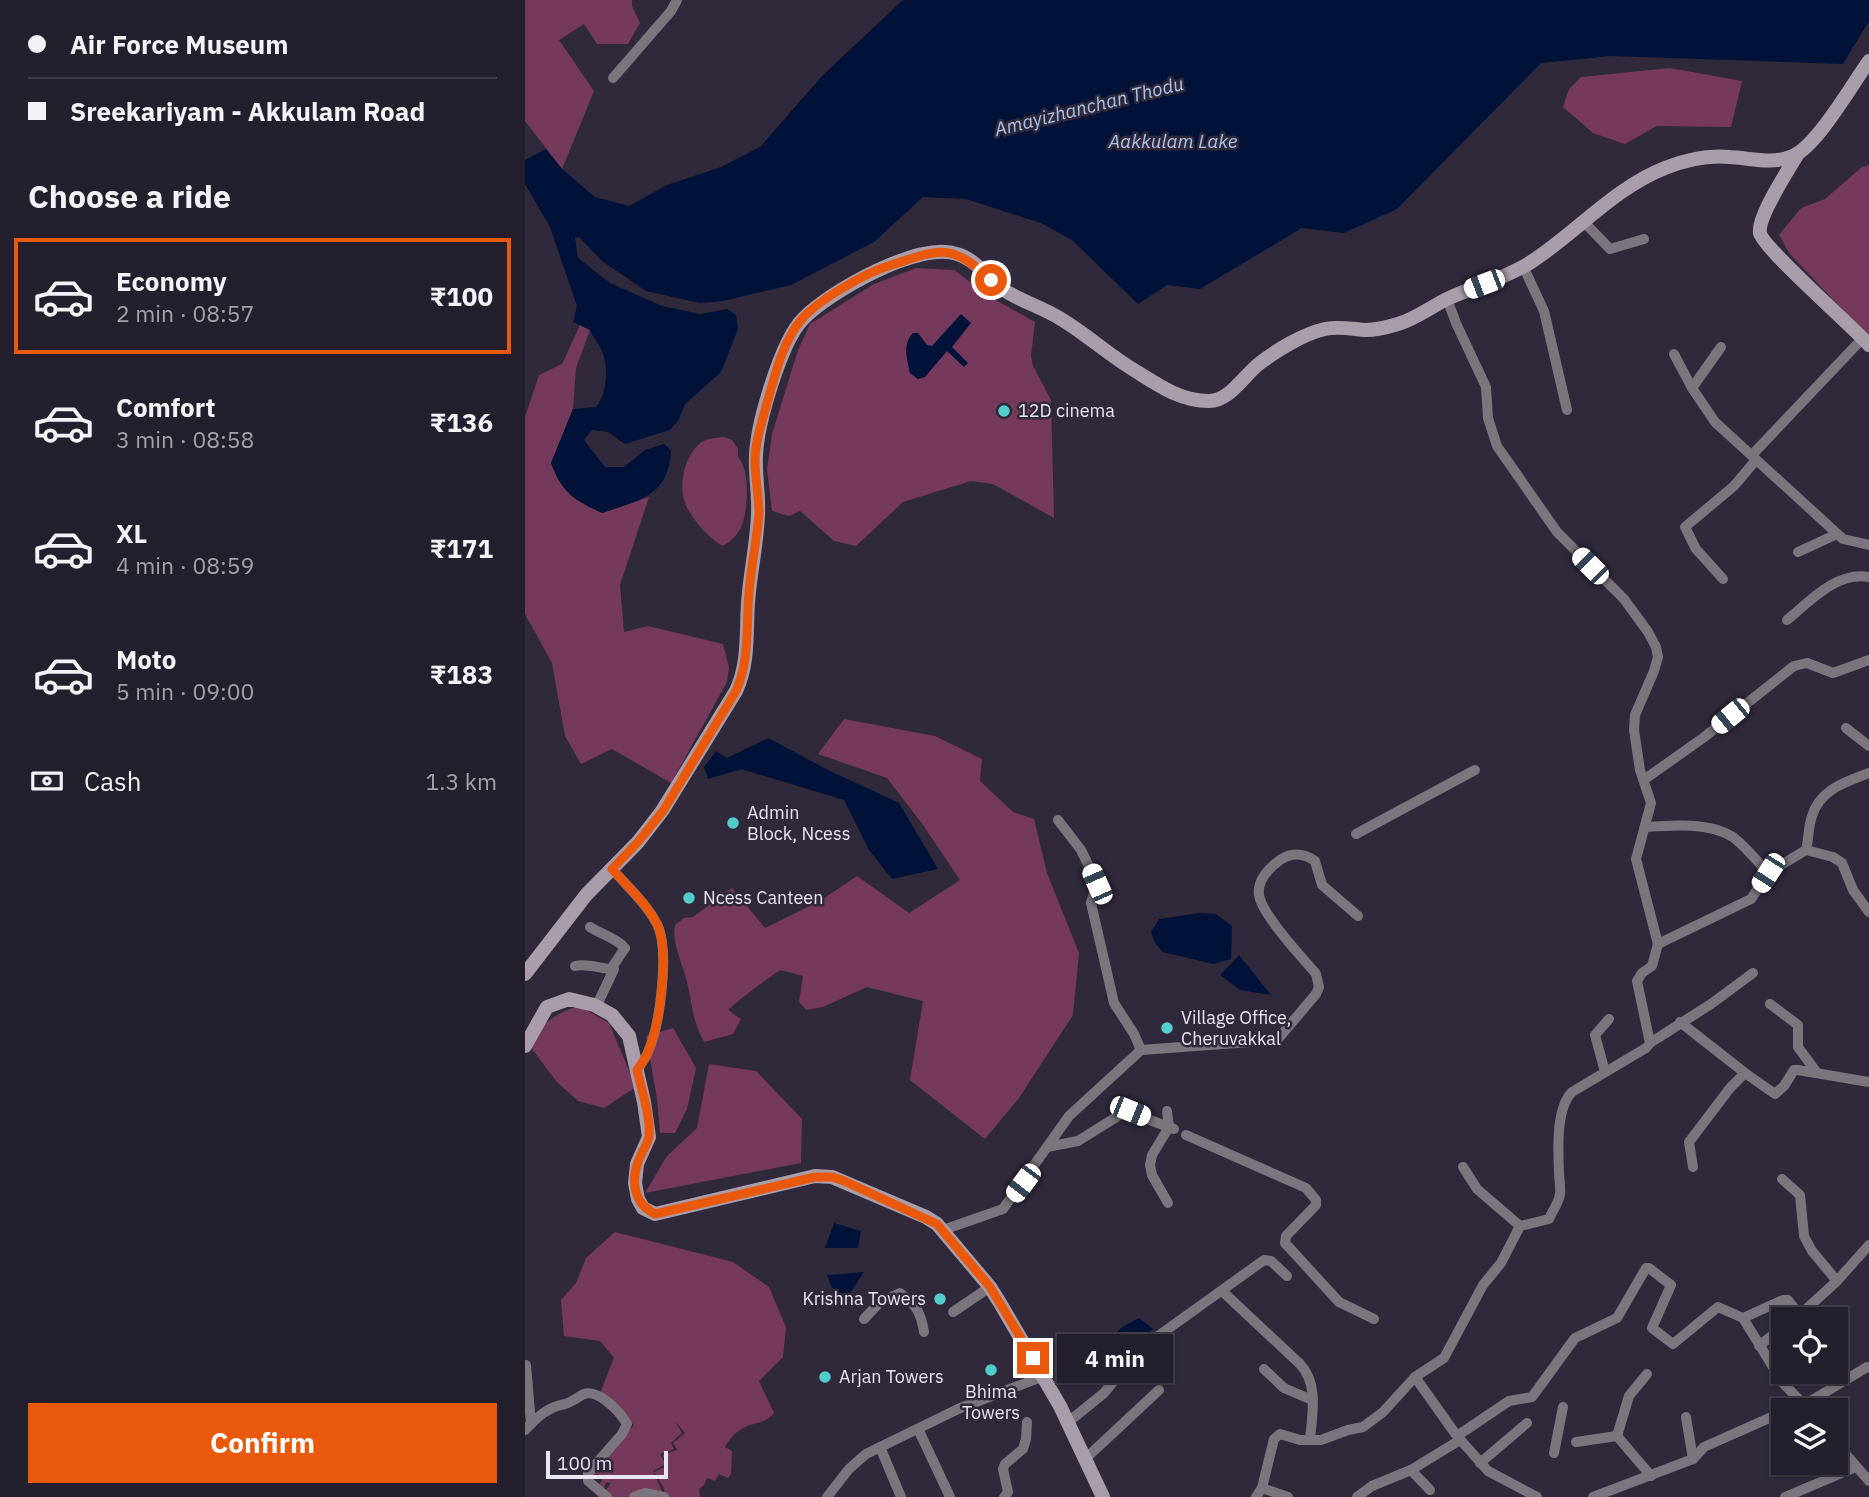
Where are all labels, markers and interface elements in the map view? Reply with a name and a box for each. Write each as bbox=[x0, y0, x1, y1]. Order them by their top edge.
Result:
text: Air Force Museum bbox=[70, 27, 289, 61]
water label: Amayizhanchan Thodu bbox=[991, 71, 1186, 141]
text: Sreekariyam - Akkulam Road bbox=[70, 94, 425, 128]
water label: Aakkulam Lake bbox=[1108, 129, 1238, 153]
text: Choose a ride bbox=[28, 175, 231, 217]
text: Economy bbox=[116, 264, 227, 298]
route start bbox=[975, 264, 1007, 296]
icon: car bbox=[32, 265, 95, 328]
car bbox=[1461, 267, 1508, 301]
text: ₹100 bbox=[430, 279, 493, 313]
text: 2 min · 08:57 bbox=[116, 298, 254, 328]
text: Comfort bbox=[116, 390, 215, 424]
icon: car bbox=[32, 391, 95, 454]
place label: 12D cinema bbox=[1018, 399, 1115, 422]
marker: 12D cinema bbox=[996, 403, 1012, 419]
text: ₹136 bbox=[430, 405, 493, 439]
text: 3 min · 08:58 bbox=[116, 424, 254, 454]
text: XL bbox=[116, 516, 147, 550]
icon: car bbox=[32, 517, 95, 580]
text: ₹171 bbox=[430, 531, 493, 565]
car bbox=[1568, 544, 1613, 588]
text: 4 min · 08:59 bbox=[116, 550, 254, 580]
text: Moto bbox=[116, 642, 176, 676]
icon: car bbox=[32, 643, 95, 706]
text: ₹183 bbox=[430, 657, 493, 691]
text: 5 min · 09:00 bbox=[116, 676, 254, 706]
car bbox=[1708, 695, 1753, 737]
icon: cash bbox=[28, 762, 66, 800]
text: Cash bbox=[84, 764, 141, 798]
text: 1.3 km bbox=[426, 766, 497, 796]
place label: Admin Block, Ncess bbox=[747, 801, 850, 845]
marker: Admin Block, Ncess bbox=[725, 815, 741, 831]
car bbox=[1748, 850, 1789, 896]
car bbox=[1079, 861, 1116, 907]
place label: Ncess Canteen bbox=[703, 886, 823, 909]
marker: Ncess Canteen bbox=[681, 890, 697, 906]
place label: Village Office, Cheruvakkal bbox=[1181, 1006, 1291, 1050]
marker: Village Office, Cheruvakkal bbox=[1159, 1020, 1175, 1036]
car bbox=[1107, 1093, 1154, 1129]
car bbox=[1002, 1160, 1045, 1206]
place label: Krishna Towers bbox=[802, 1287, 926, 1310]
marker: Krishna Towers bbox=[932, 1291, 948, 1307]
map controls bbox=[1771, 1307, 1848, 1475]
button: locate bbox=[1771, 1307, 1848, 1384]
callout: 4 min bbox=[1057, 1334, 1173, 1382]
route end bbox=[1017, 1342, 1049, 1374]
text: 4 min bbox=[1085, 1343, 1145, 1373]
marker: Bhima Towers bbox=[983, 1362, 999, 1378]
place label: Arjan Towers bbox=[839, 1365, 944, 1388]
marker: Arjan Towers bbox=[817, 1369, 833, 1385]
place label: Bhima Towers bbox=[962, 1380, 1020, 1424]
button: layers bbox=[1771, 1398, 1848, 1475]
button: Confirm bbox=[28, 1403, 497, 1483]
scale bar bbox=[546, 1448, 669, 1480]
text: 100 m bbox=[557, 1451, 612, 1475]

